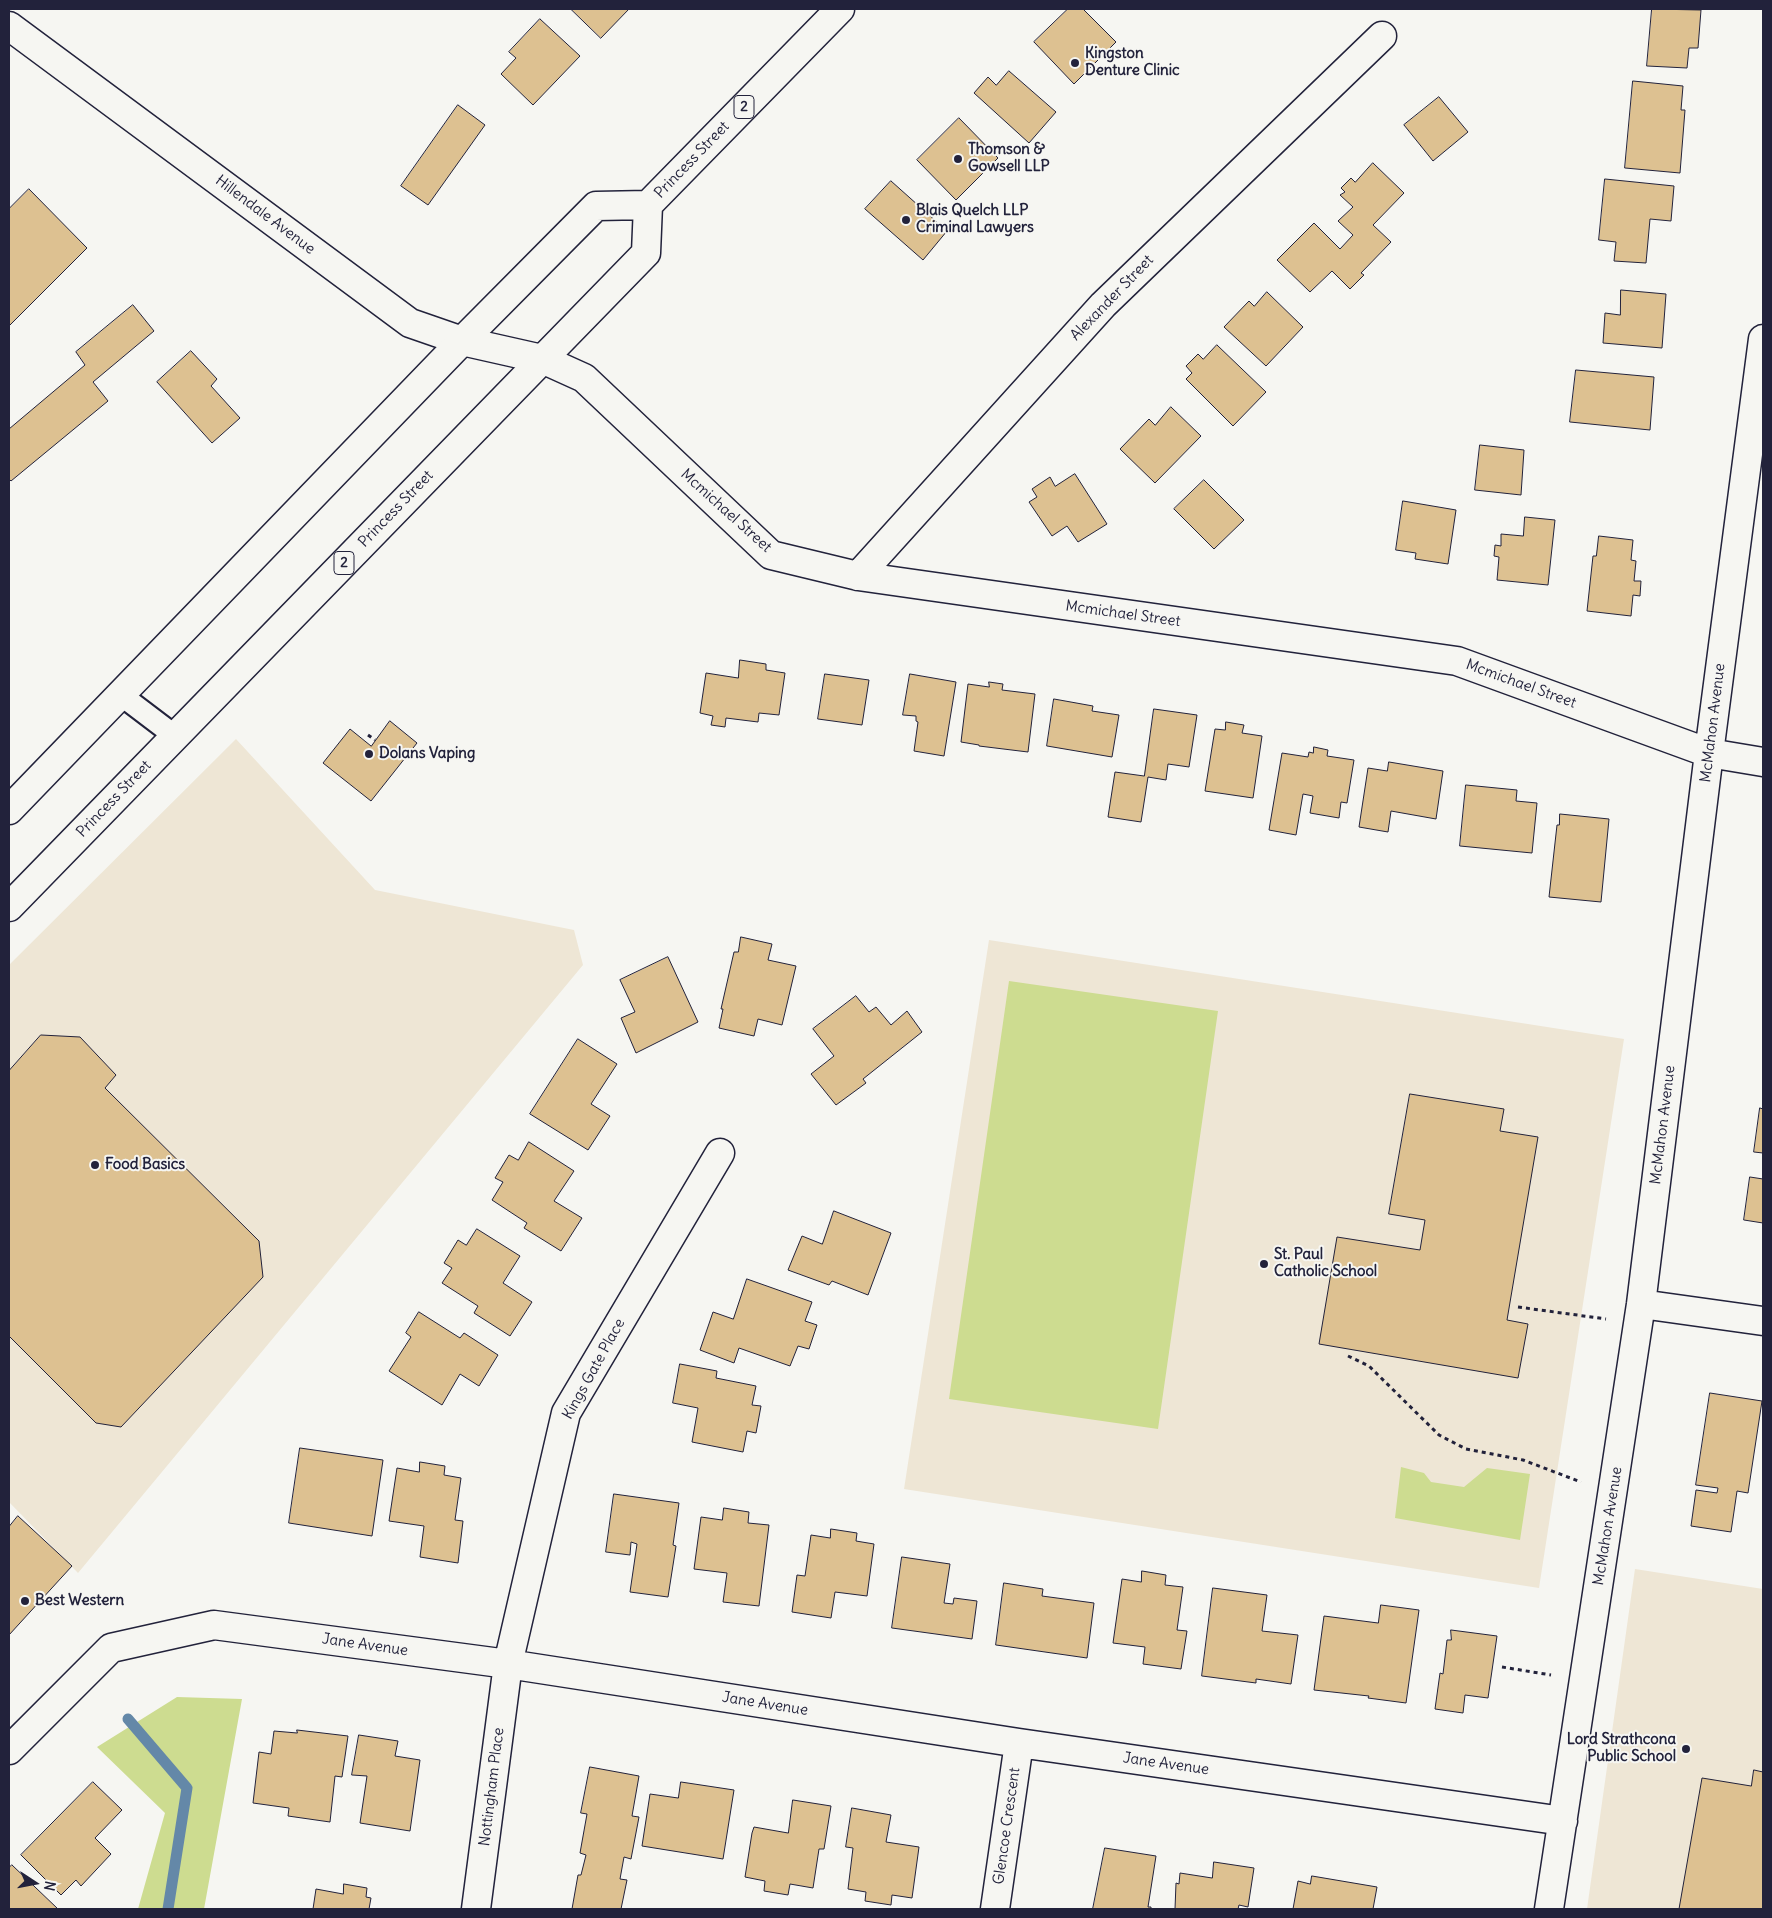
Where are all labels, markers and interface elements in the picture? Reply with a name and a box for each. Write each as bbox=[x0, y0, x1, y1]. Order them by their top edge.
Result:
place label: Kingston Denture Clinic bbox=[1085, 45, 1180, 80]
marker: Kingston Denture Clinic bbox=[1069, 57, 1081, 69]
road number: 2 bbox=[734, 95, 754, 118]
street label: Princess Street bbox=[651, 118, 733, 202]
place label: Thomson & Gowsell LLP bbox=[968, 141, 1050, 176]
marker: Thomson & Gowsell LLP bbox=[952, 153, 964, 165]
street label: Hillendale Avenue bbox=[212, 172, 318, 258]
place label: Blais Quelch LLP Criminal Lawyers bbox=[916, 202, 1034, 237]
marker: Blais Quelch LLP Criminal Lawyers bbox=[900, 214, 912, 226]
street label: Alexander Street bbox=[1067, 251, 1157, 345]
street label: Mcmichael Street bbox=[677, 465, 775, 557]
street label: Princess Street bbox=[355, 467, 437, 551]
road number: 2 bbox=[334, 552, 354, 574]
street label: Mcmichael Street bbox=[1064, 597, 1182, 631]
street label: Mcmichael Street bbox=[1463, 656, 1579, 712]
street label: McMahon Avenue bbox=[1697, 662, 1729, 784]
place label: Dolans Vaping bbox=[379, 745, 475, 763]
marker: Dolans Vaping bbox=[363, 748, 375, 760]
street label: Princess Street bbox=[73, 757, 155, 841]
street label: McMahon Avenue bbox=[1647, 1064, 1679, 1186]
place label: Food Basics bbox=[105, 1156, 185, 1174]
marker: Food Basics bbox=[89, 1159, 101, 1171]
place label: St. Paul Catholic School bbox=[1274, 1246, 1377, 1281]
marker: St. Paul Catholic School bbox=[1258, 1258, 1270, 1270]
street label: Kings Gate Place bbox=[559, 1316, 629, 1422]
street label: McMahon Avenue bbox=[1590, 1465, 1626, 1587]
place label: Best Western bbox=[35, 1592, 124, 1610]
marker: Best Western bbox=[19, 1595, 31, 1607]
street label: Jane Avenue bbox=[321, 1630, 409, 1660]
street label: Jane Avenue bbox=[721, 1688, 809, 1720]
street label: Nottingham Place bbox=[476, 1727, 508, 1847]
place label: Lord Strathcona Public School bbox=[1567, 1731, 1676, 1766]
marker: Lord Strathcona Public School bbox=[1680, 1743, 1692, 1755]
street label: Jane Avenue bbox=[1122, 1749, 1210, 1779]
street label: Glencoe Crescent bbox=[990, 1766, 1024, 1886]
north arrow bbox=[10, 1858, 60, 1908]
text: N bbox=[40, 1879, 59, 1892]

